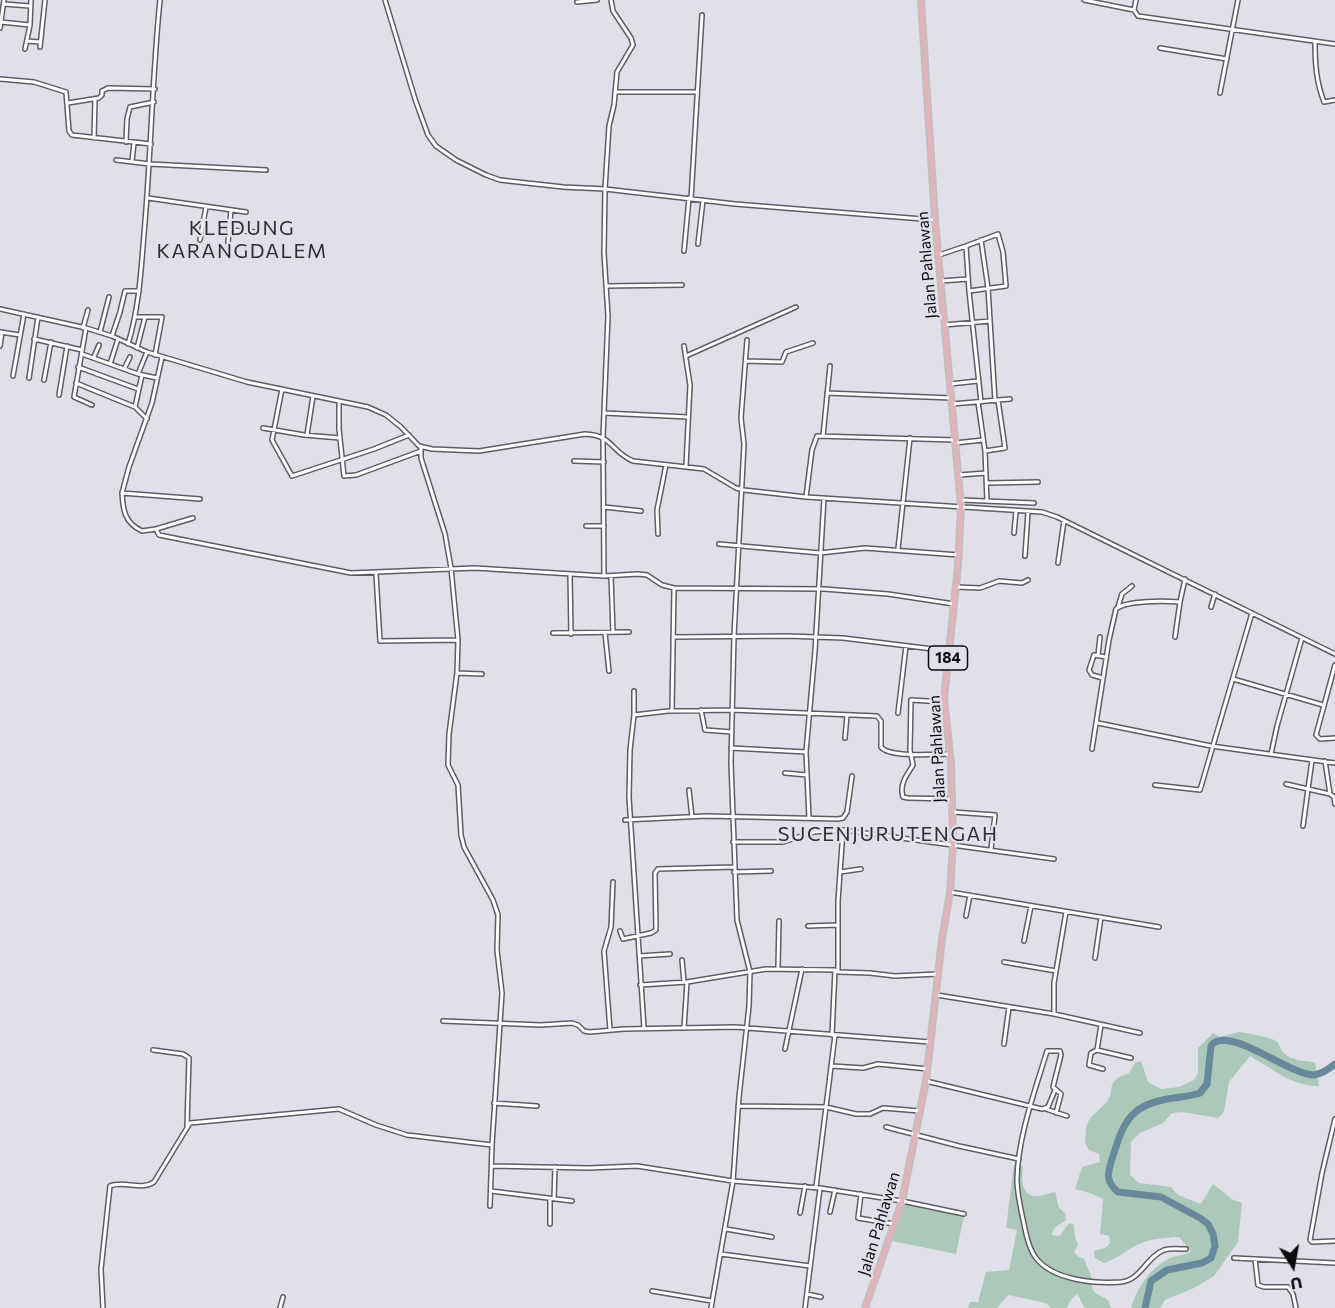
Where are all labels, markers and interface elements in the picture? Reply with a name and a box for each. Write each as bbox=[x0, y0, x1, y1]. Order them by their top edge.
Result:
street label: Jalan Pahlawan bbox=[913, 211, 941, 319]
district label: KLEDUNG KARANGDALEM bbox=[156, 216, 328, 263]
road number: 184 bbox=[928, 646, 968, 670]
street label: Jalan Pahlawan bbox=[925, 695, 949, 803]
district label: SUCENJURUTENGAH bbox=[778, 822, 998, 846]
street label: Jalan Pahlawan bbox=[854, 1170, 904, 1278]
north arrow bbox=[1263, 1236, 1323, 1296]
text: U bbox=[1289, 1274, 1304, 1295]

